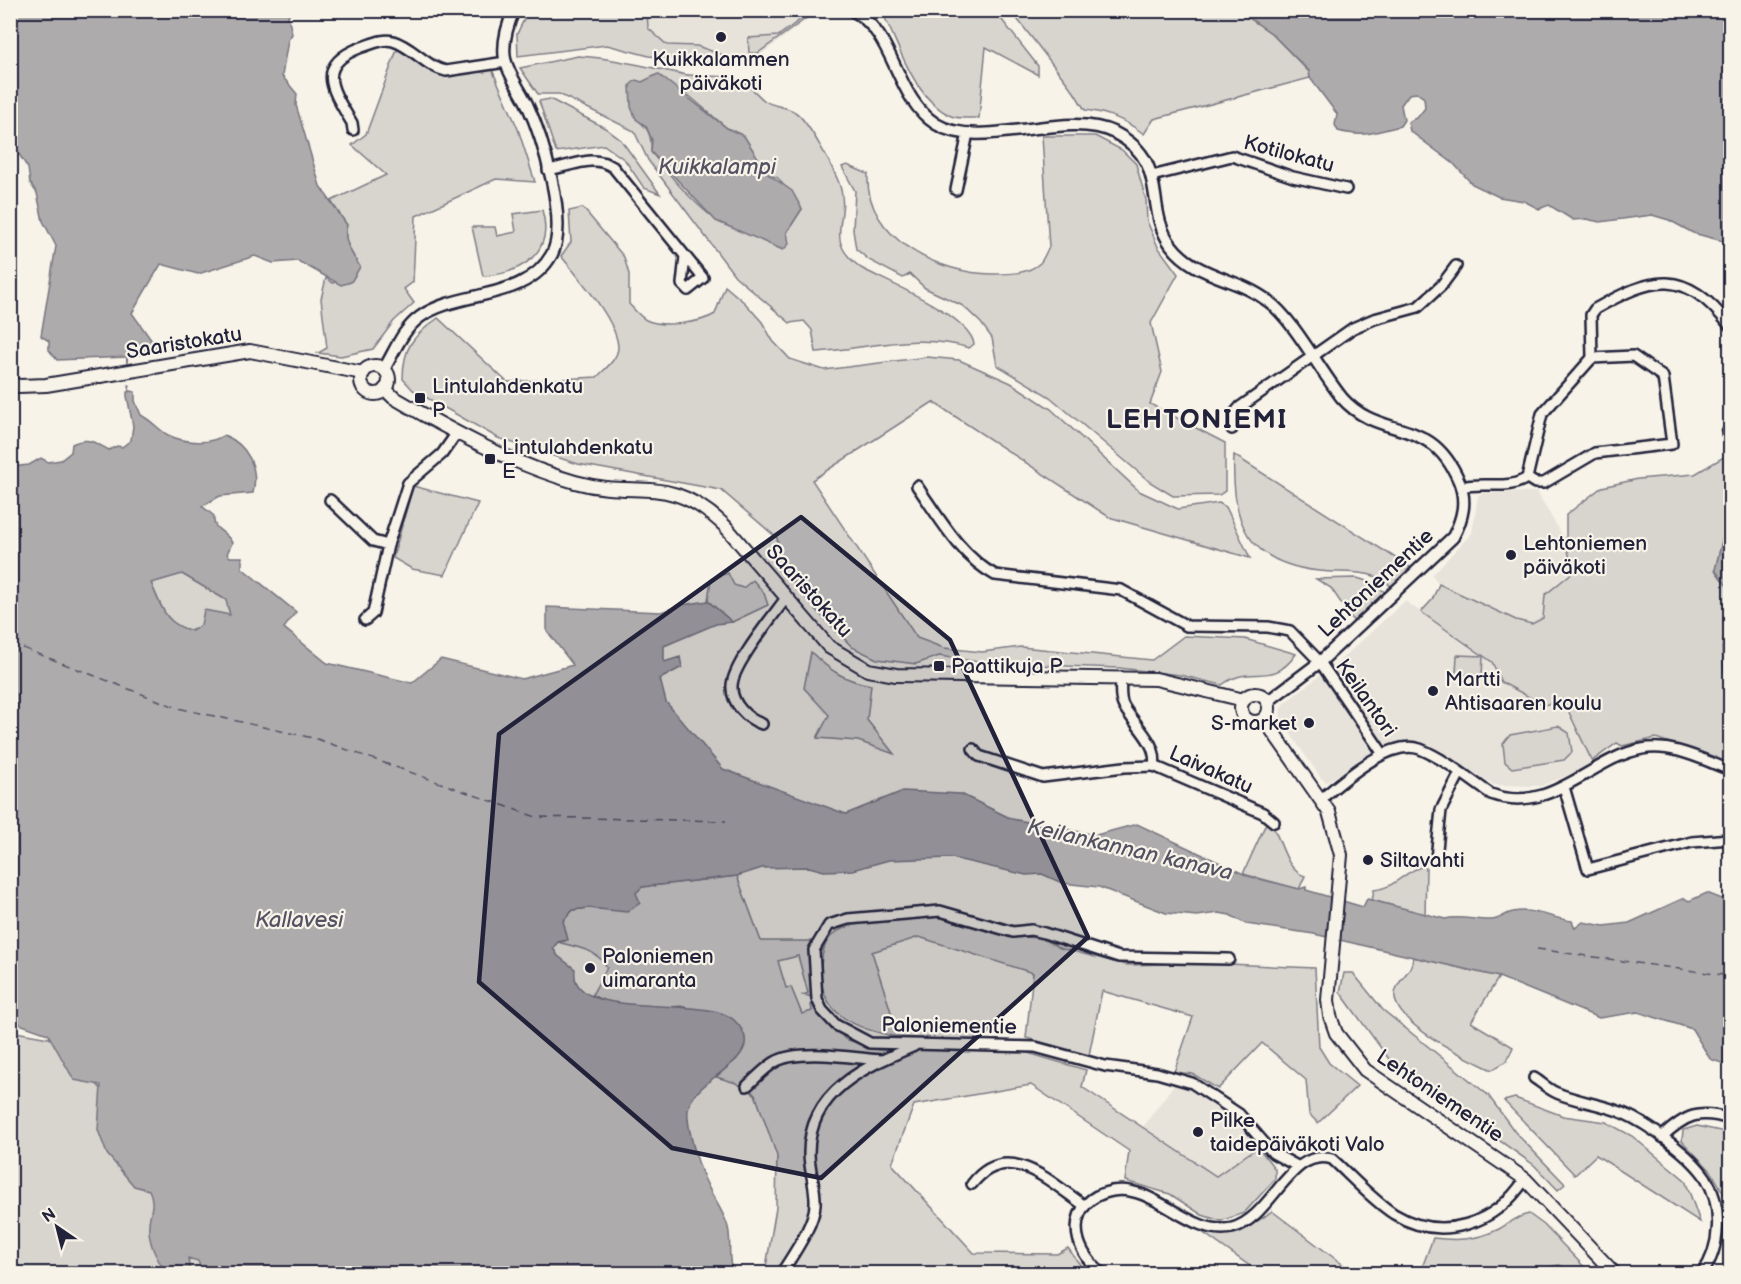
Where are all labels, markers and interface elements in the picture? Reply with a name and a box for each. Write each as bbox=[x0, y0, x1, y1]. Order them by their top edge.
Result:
marker: Kuikkalammen päiväkoti bbox=[714, 30, 728, 44]
place label: Kuikkalammen päiväkoti bbox=[652, 47, 790, 96]
street label: Kotilokatu bbox=[1241, 130, 1337, 178]
water label: Kuikkalampi bbox=[658, 154, 777, 181]
street label: Saaristokatu bbox=[124, 322, 244, 364]
place label: Lintulahdenkatu P bbox=[432, 374, 583, 423]
marker: Lintulahdenkatu P bbox=[413, 391, 427, 405]
district label: LEHTONIEMI bbox=[1106, 404, 1288, 436]
place label: Lintulahdenkatu E bbox=[502, 435, 653, 484]
marker: Lintulahdenkatu E bbox=[483, 452, 497, 466]
street label: Lehtoniementie bbox=[1313, 523, 1439, 643]
place label: Lehtoniemen päiväkoti bbox=[1523, 531, 1647, 580]
street label: Saaristokatu bbox=[761, 539, 857, 643]
marker: Lehtoniemen päiväkoti bbox=[1504, 548, 1518, 562]
place label: Paattikuja P bbox=[951, 654, 1063, 679]
street label: Keilantori bbox=[1330, 654, 1402, 742]
marker: Paattikuja P bbox=[932, 659, 946, 673]
place label: Martti Ahtisaaren koulu bbox=[1445, 667, 1602, 716]
marker: Martti Ahtisaaren koulu bbox=[1426, 684, 1440, 698]
place label: S-market bbox=[1211, 711, 1298, 736]
marker: S-market bbox=[1302, 716, 1316, 730]
street label: Laivakatu bbox=[1165, 740, 1257, 800]
water label: Keilankannan kanava bbox=[1025, 813, 1235, 887]
place label: Siltavahti bbox=[1380, 848, 1465, 873]
marker: Siltavahti bbox=[1361, 853, 1375, 867]
water label: Kallavesi bbox=[255, 907, 344, 934]
place label: Paloniemen uimaranta bbox=[602, 944, 714, 993]
marker: Paloniemen uimaranta bbox=[583, 961, 597, 975]
street label: Paloniementie bbox=[881, 1012, 1017, 1040]
street label: Lehtoniementie bbox=[1372, 1044, 1508, 1148]
place label: Pilke taidepäiväkoti Valo bbox=[1210, 1108, 1385, 1157]
marker: Pilke taidepäiväkoti Valo bbox=[1191, 1125, 1205, 1139]
north arrow bbox=[27, 1197, 87, 1257]
text: N bbox=[39, 1205, 60, 1227]

